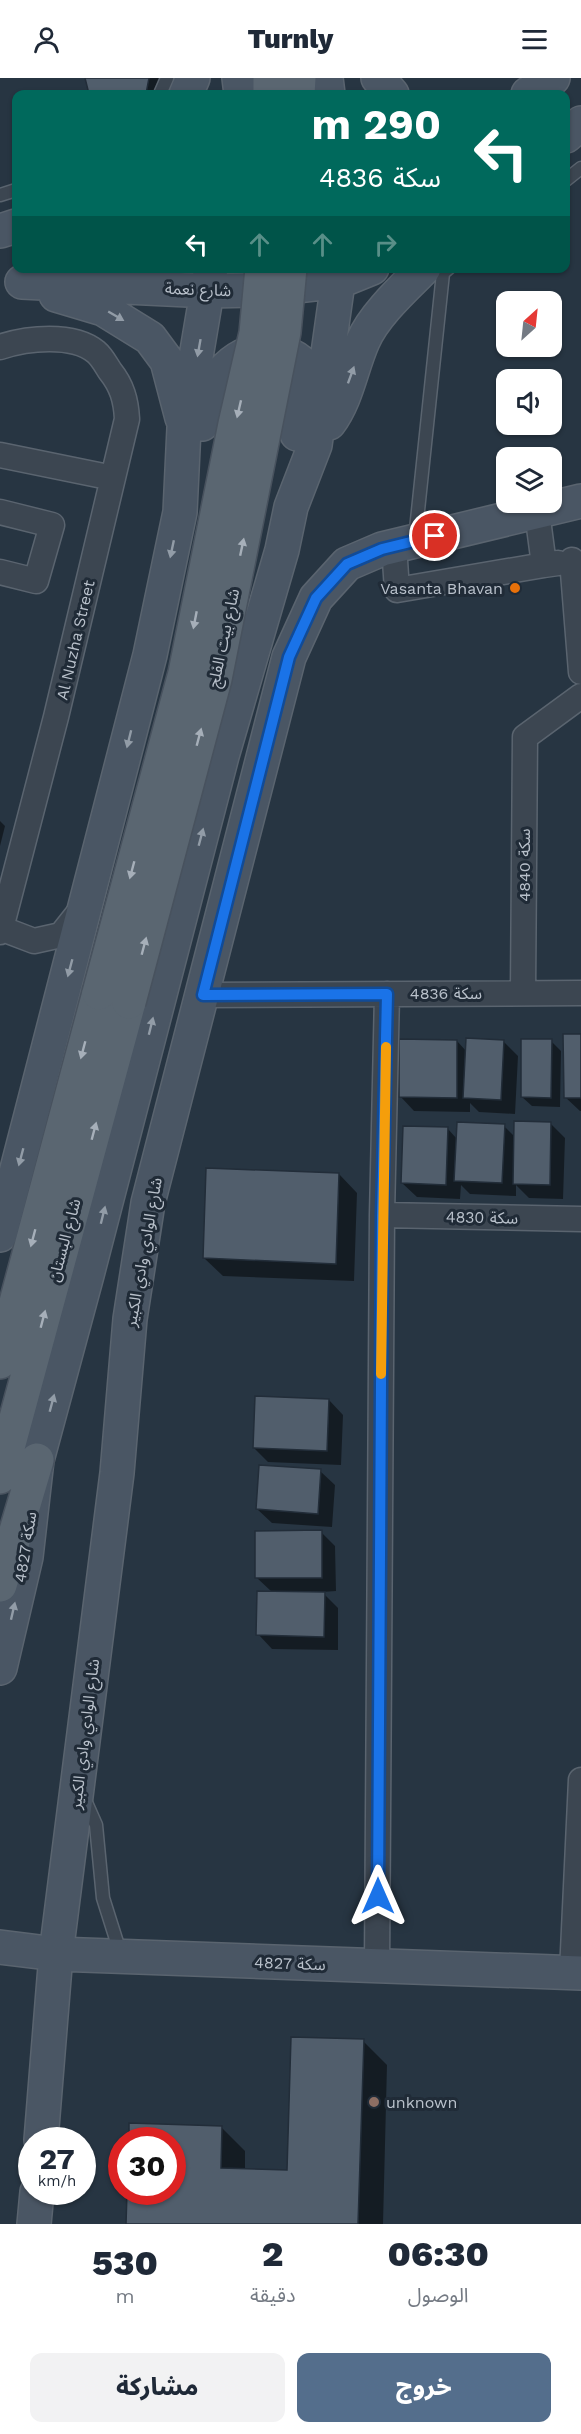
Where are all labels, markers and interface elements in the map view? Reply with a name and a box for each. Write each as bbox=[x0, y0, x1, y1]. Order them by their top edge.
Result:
icon: person bbox=[30, 23, 63, 56]
text: Turnly bbox=[248, 23, 334, 55]
icon: menu bbox=[518, 23, 551, 56]
text: 290 m bbox=[312, 100, 441, 149]
icon: left bbox=[462, 114, 540, 192]
text: سكة 4836 bbox=[319, 162, 441, 194]
icon: left bbox=[180, 228, 213, 261]
icon: ahead bbox=[243, 228, 276, 261]
icon: ahead bbox=[306, 228, 339, 261]
icon: right bbox=[369, 228, 402, 261]
street label: شارع نعمة bbox=[164, 279, 231, 303]
north arrow bbox=[496, 291, 562, 357]
map controls bbox=[496, 291, 562, 513]
one-way arrow bbox=[108, 311, 125, 321]
one-way arrow bbox=[194, 339, 203, 358]
one-way arrow bbox=[347, 366, 357, 384]
button: sound bbox=[496, 369, 562, 435]
one-way arrow bbox=[233, 400, 243, 418]
button: layers bbox=[496, 447, 562, 513]
pin bbox=[409, 510, 460, 561]
icon: arrive bbox=[418, 519, 451, 552]
one-way arrow bbox=[238, 537, 247, 556]
one-way arrow bbox=[167, 539, 176, 558]
street label: Al Nuzha Street bbox=[52, 578, 99, 702]
place label: Vasanta Bhavan bbox=[380, 579, 503, 598]
marker: Vasanta Bhavan bbox=[508, 581, 522, 595]
street label: شارع بيت الفلج bbox=[204, 587, 246, 690]
one-way arrow bbox=[190, 611, 200, 630]
one-way arrow bbox=[195, 728, 205, 746]
one-way arrow bbox=[123, 730, 133, 748]
one-way arrow bbox=[196, 828, 206, 846]
street label: سكة 4840 bbox=[515, 828, 534, 902]
one-way arrow bbox=[126, 861, 136, 879]
one-way arrow bbox=[139, 937, 149, 955]
one-way arrow bbox=[65, 960, 74, 978]
street label: سكة 4836 bbox=[410, 984, 482, 1003]
one-way arrow bbox=[146, 1017, 156, 1035]
one-way arrow bbox=[78, 1041, 88, 1059]
one-way arrow bbox=[89, 1122, 99, 1140]
one-way arrow bbox=[15, 1148, 25, 1166]
street label: شارع الوادي وادي الكبير bbox=[121, 1176, 169, 1330]
street label: شارع البستان bbox=[44, 1196, 88, 1285]
one-way arrow bbox=[98, 1206, 108, 1224]
street label: سكة 4830 bbox=[446, 1207, 518, 1228]
one-way arrow bbox=[28, 1229, 37, 1247]
one-way arrow bbox=[38, 1310, 48, 1328]
one-way arrow bbox=[48, 1394, 58, 1412]
street label: سكة 4827 bbox=[11, 1510, 40, 1584]
one-way arrow bbox=[9, 1602, 19, 1620]
street label: شارع الوادي وادي الكبير bbox=[66, 1658, 106, 1812]
position arrow bbox=[346, 1864, 410, 1928]
street label: سكة 4827 bbox=[254, 1953, 326, 1974]
place label: unknown bbox=[386, 2093, 457, 2112]
marker: unknown bbox=[367, 2095, 381, 2109]
speed limit sign: 30 bbox=[108, 2127, 186, 2205]
text: 27 bbox=[39, 2141, 75, 2176]
text: km/h bbox=[38, 2172, 76, 2190]
text: 2 bbox=[262, 2233, 284, 2275]
text: 06:30 bbox=[387, 2233, 489, 2275]
text: 530 bbox=[92, 2242, 158, 2284]
text: دقيقة bbox=[250, 2283, 295, 2307]
text: الوصول bbox=[408, 2283, 469, 2307]
text: m bbox=[115, 2284, 135, 2308]
button: مشاركة bbox=[30, 2353, 285, 2422]
button: خروج bbox=[297, 2353, 551, 2422]

